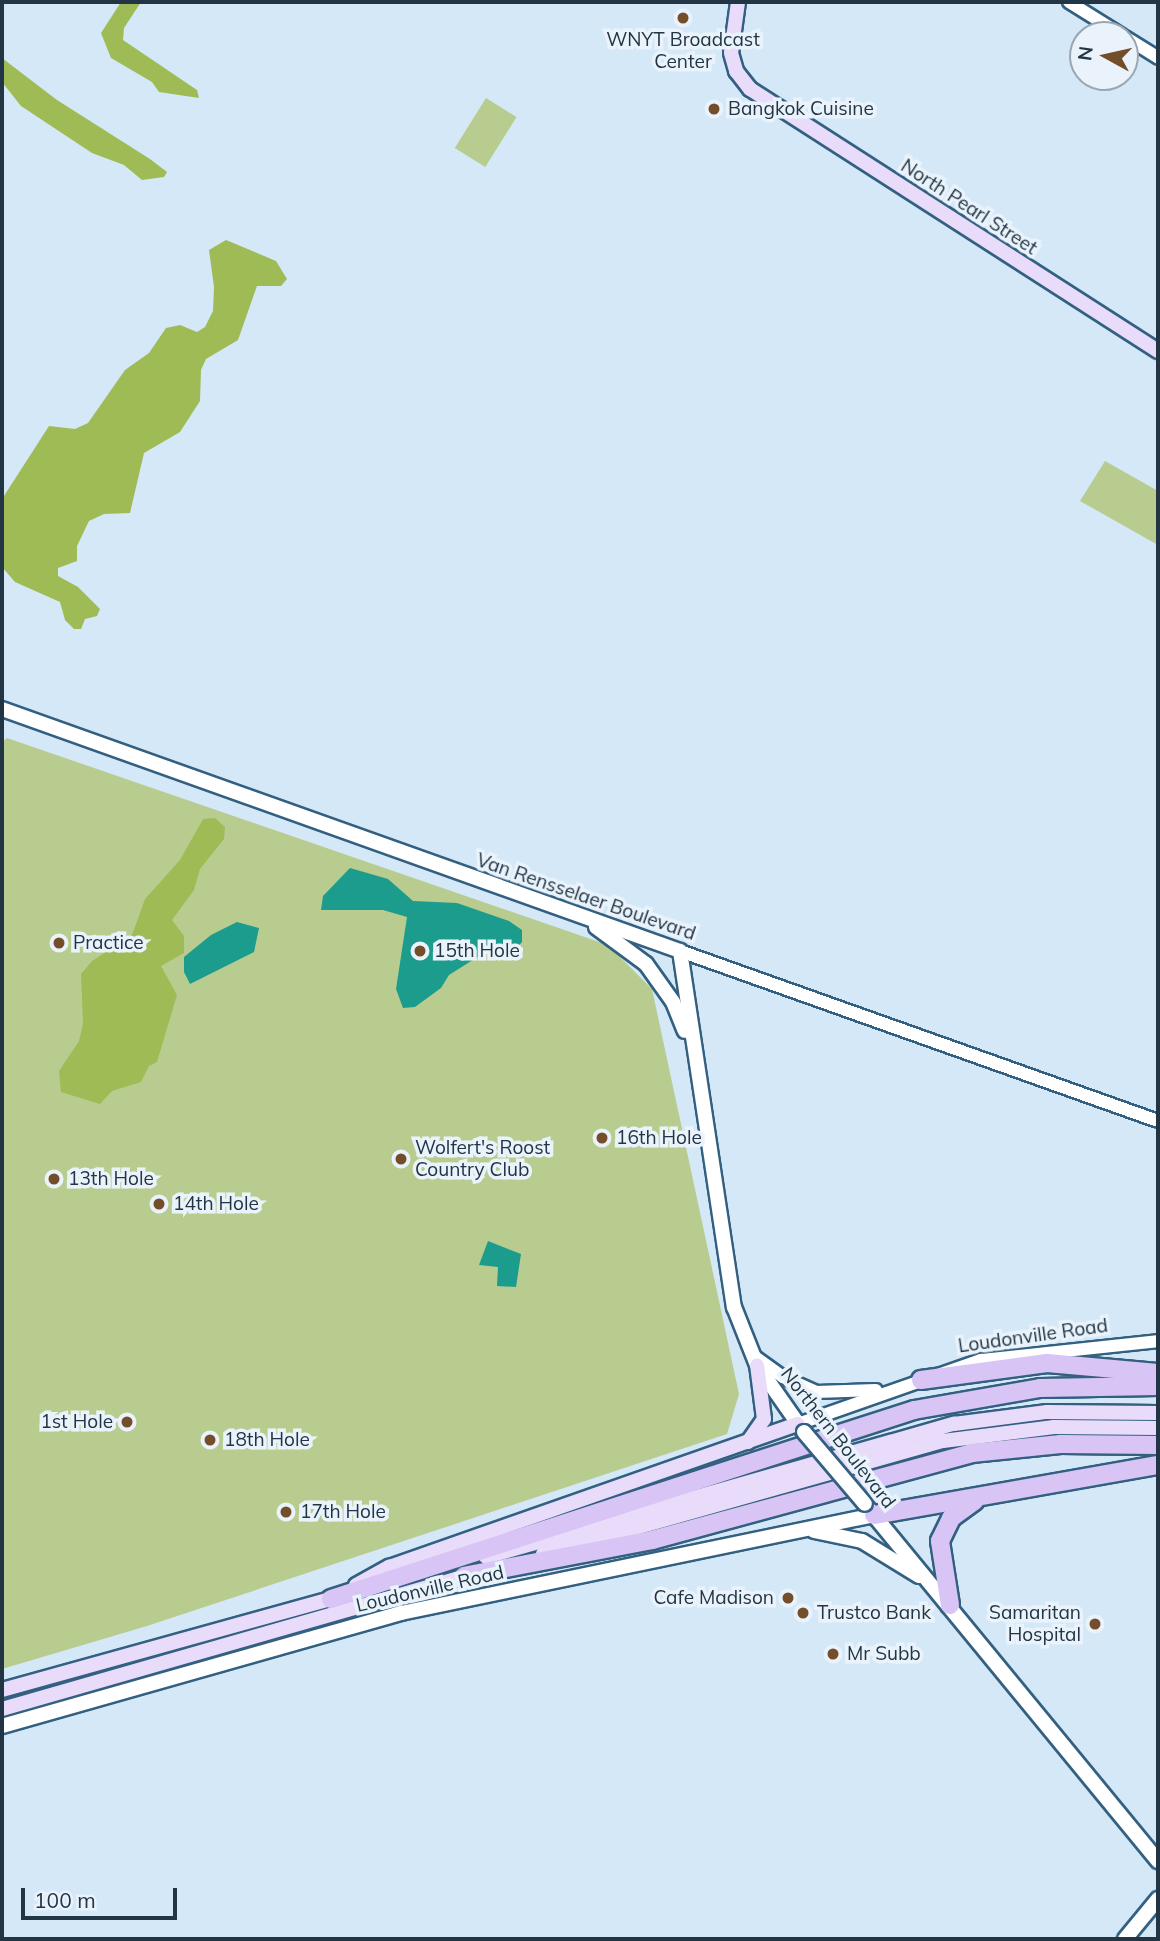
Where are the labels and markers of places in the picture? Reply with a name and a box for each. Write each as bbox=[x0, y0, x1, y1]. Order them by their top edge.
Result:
marker: WNYT Broadcast Center bbox=[675, 10, 691, 26]
place label: WNYT Broadcast Center bbox=[606, 29, 760, 73]
place label: Bangkok Cuisine bbox=[728, 98, 874, 120]
marker: Bangkok Cuisine bbox=[706, 101, 722, 117]
place label: Practice bbox=[73, 932, 144, 954]
marker: Practice bbox=[51, 935, 67, 951]
place label: 15th Hole bbox=[434, 940, 520, 962]
marker: 15th Hole bbox=[412, 943, 428, 959]
place label: 16th Hole bbox=[616, 1127, 702, 1149]
marker: 16th Hole bbox=[594, 1130, 610, 1146]
place label: Wolfert's Roost Country Club bbox=[415, 1137, 550, 1181]
marker: Wolfert's Roost Country Club bbox=[393, 1151, 409, 1167]
place label: 13th Hole bbox=[68, 1168, 154, 1190]
marker: 13th Hole bbox=[46, 1171, 62, 1187]
place label: 14th Hole bbox=[173, 1193, 259, 1215]
marker: 14th Hole bbox=[151, 1196, 167, 1212]
place label: 1st Hole bbox=[40, 1411, 113, 1433]
marker: 1st Hole bbox=[119, 1414, 135, 1430]
place label: 18th Hole bbox=[224, 1429, 310, 1451]
marker: 18th Hole bbox=[202, 1432, 218, 1448]
place label: 17th Hole bbox=[300, 1501, 386, 1523]
marker: 17th Hole bbox=[278, 1504, 294, 1520]
place label: Cafe Madison bbox=[653, 1587, 774, 1609]
marker: Cafe Madison bbox=[780, 1590, 796, 1606]
place label: Trustco Bank bbox=[817, 1602, 931, 1624]
place label: Samaritan Hospital bbox=[989, 1602, 1081, 1646]
marker: Trustco Bank bbox=[795, 1605, 811, 1621]
marker: Samaritan Hospital bbox=[1087, 1616, 1103, 1632]
place label: Mr Subb bbox=[847, 1643, 921, 1665]
marker: Mr Subb bbox=[825, 1646, 841, 1662]

